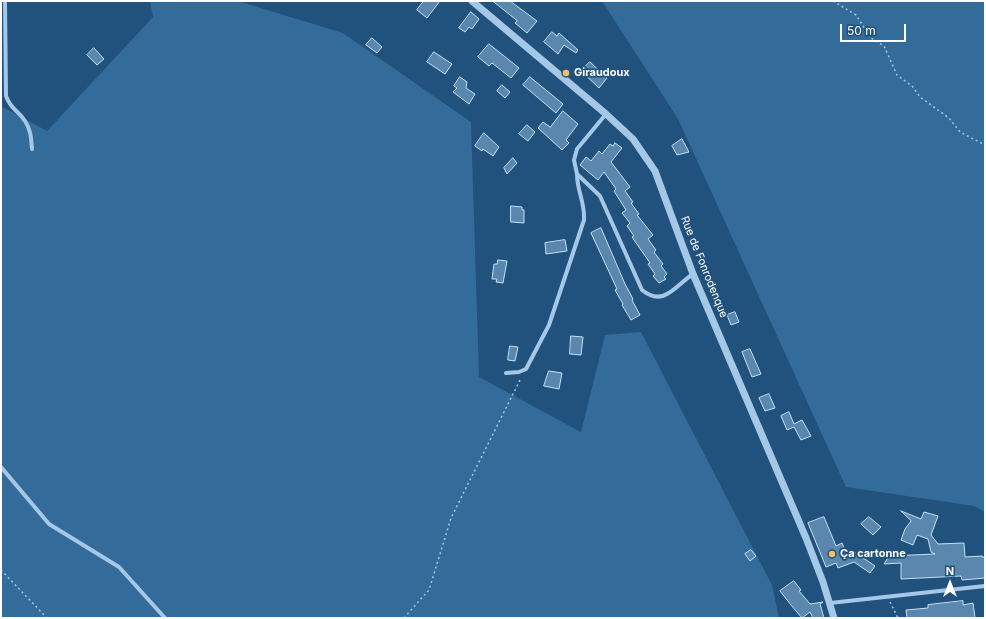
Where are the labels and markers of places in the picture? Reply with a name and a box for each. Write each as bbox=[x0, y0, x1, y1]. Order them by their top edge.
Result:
place label: Giraudoux bbox=[574, 66, 630, 80]
marker: Giraudoux bbox=[561, 68, 571, 78]
place label: Ça cartonne bbox=[840, 547, 906, 561]
marker: Ça cartonne bbox=[827, 549, 837, 559]

